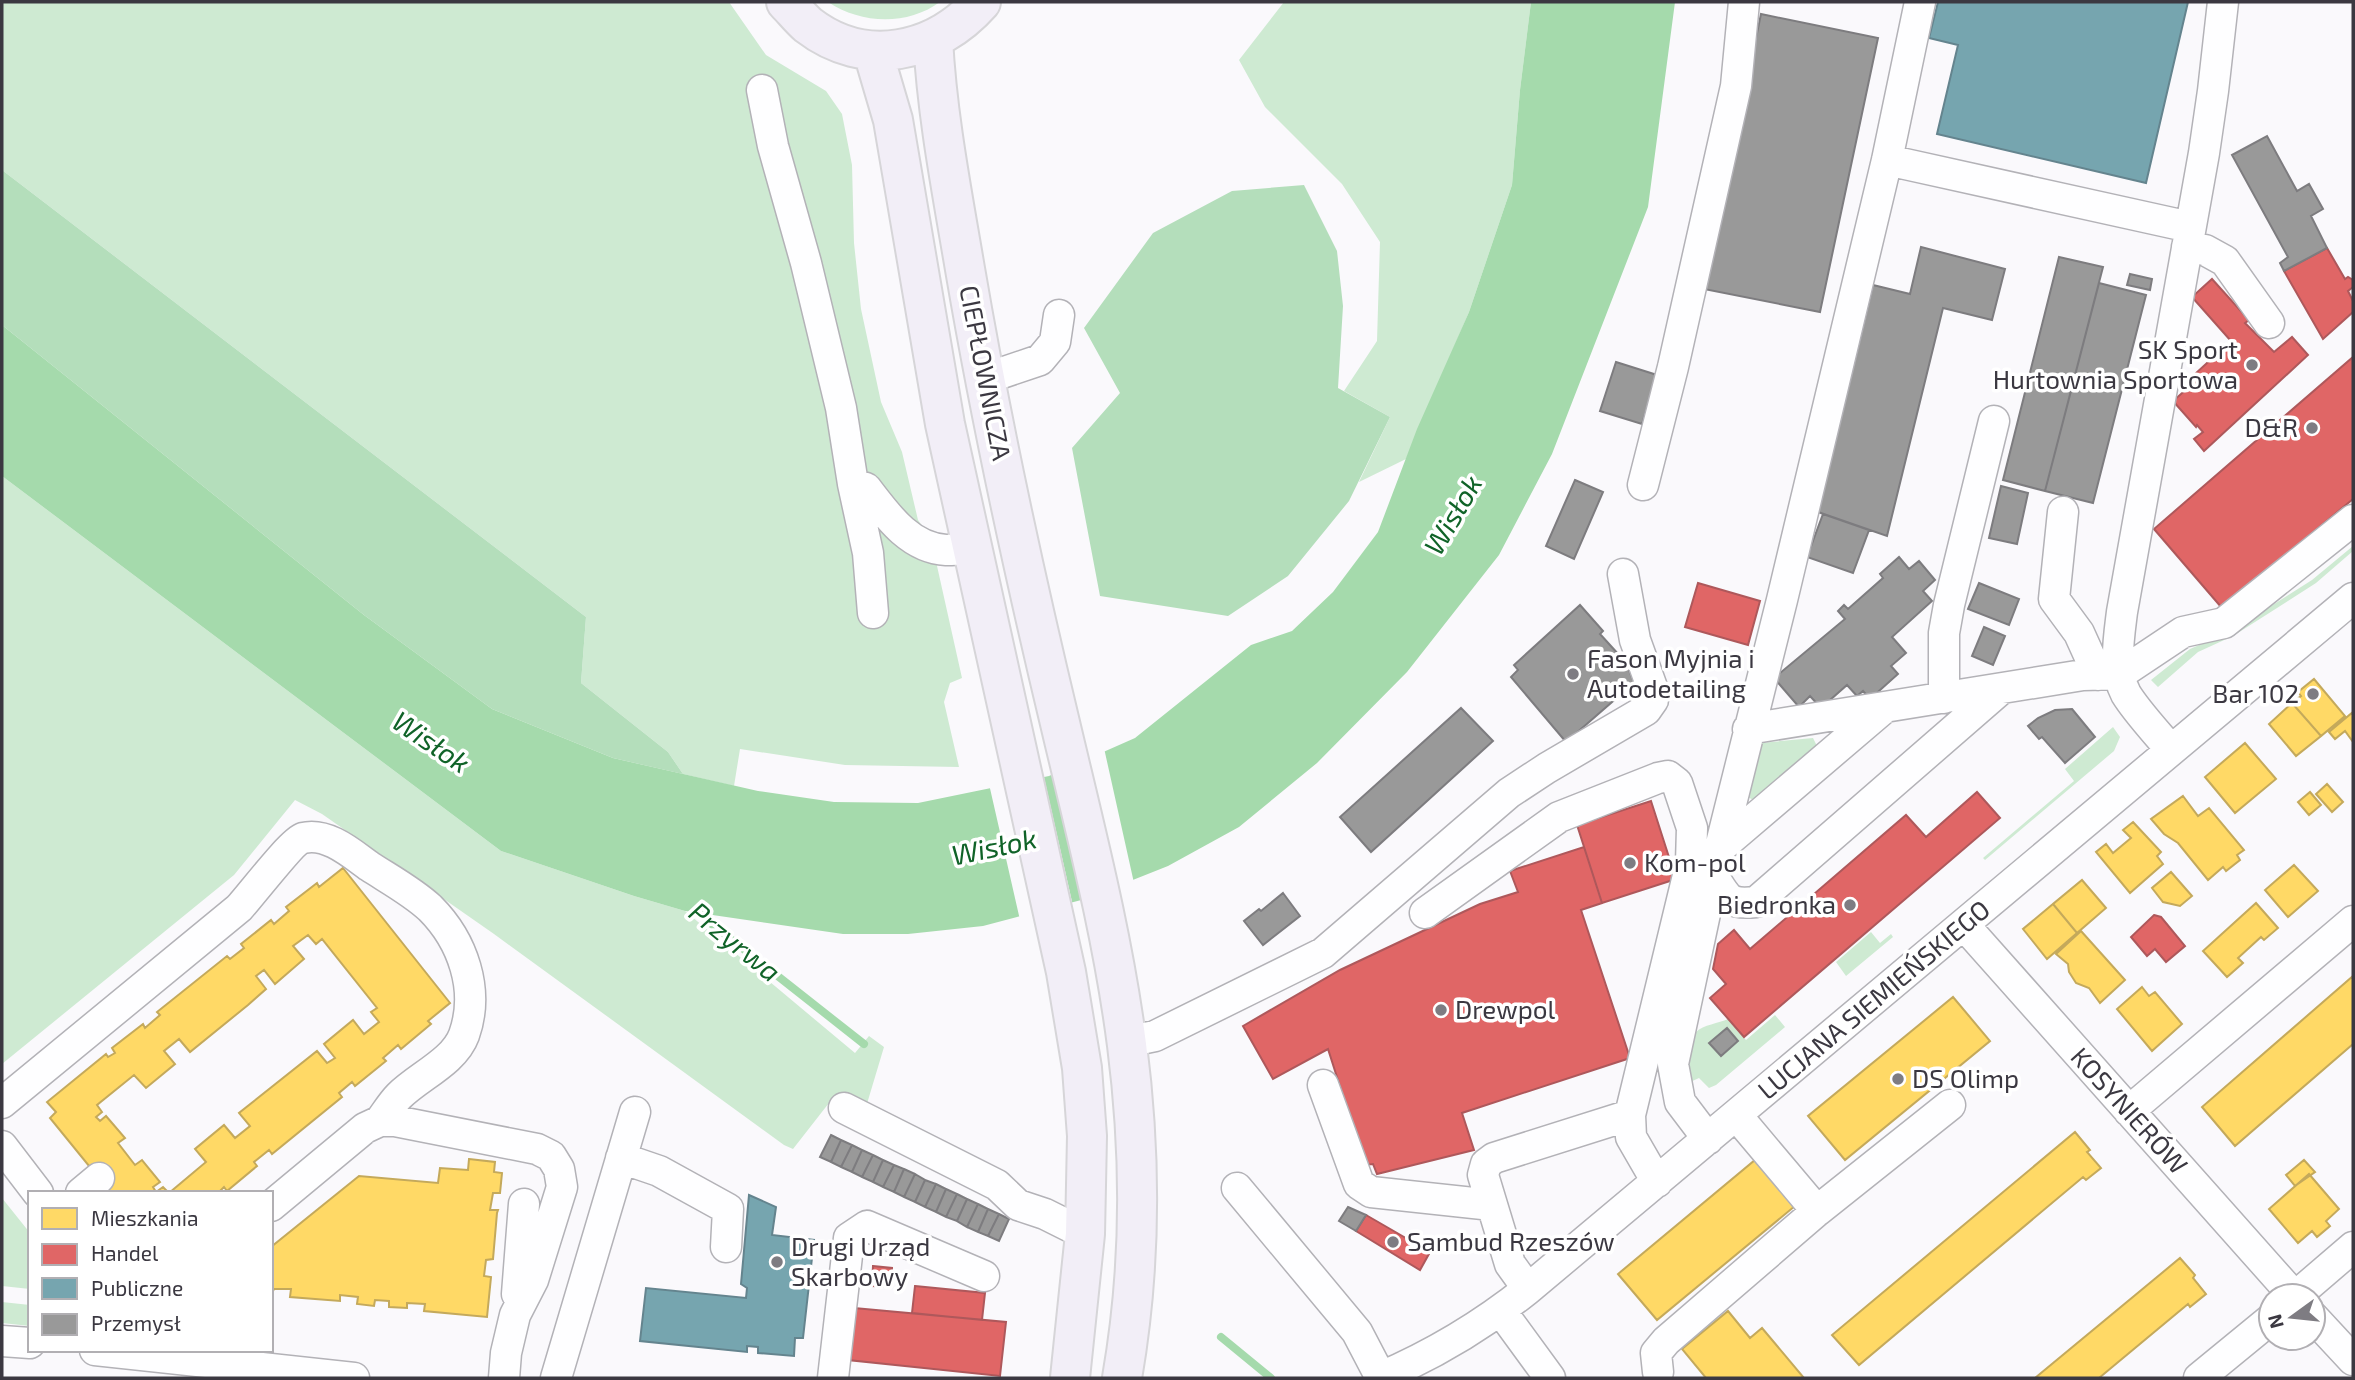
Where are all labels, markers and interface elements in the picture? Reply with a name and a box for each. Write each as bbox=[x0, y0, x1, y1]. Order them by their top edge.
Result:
street label: CIEPŁOWNICZA bbox=[954, 283, 1019, 463]
place label: SK Sport Hurtownia Sportowa bbox=[1993, 333, 2238, 394]
marker: SK Sport Hurtownia Sportowa bbox=[2244, 357, 2260, 373]
place label: D&R bbox=[2245, 411, 2298, 442]
marker: D&R bbox=[2304, 420, 2320, 436]
water label: Wisłok bbox=[1416, 469, 1488, 560]
place label: Fason Myjnia i Autodetailing bbox=[1587, 642, 1755, 703]
marker: Fason Myjnia i Autodetailing bbox=[1565, 666, 1581, 682]
place label: Bar 102 bbox=[2212, 677, 2299, 708]
marker: Bar 102 bbox=[2305, 686, 2321, 702]
water label: Wisłok bbox=[386, 703, 477, 779]
water label: Wisłok bbox=[948, 820, 1039, 872]
place label: Kom-pol bbox=[1644, 846, 1746, 877]
marker: Kom-pol bbox=[1622, 855, 1638, 871]
place label: Biedronka bbox=[1717, 888, 1836, 919]
street label: LUCJANA SIEMIEŃSKIEGO bbox=[1751, 893, 1995, 1105]
water label: Przyrwa bbox=[683, 894, 788, 988]
marker: Biedronka bbox=[1842, 897, 1858, 913]
place label: Drewpol bbox=[1455, 993, 1556, 1024]
marker: Drewpol bbox=[1433, 1002, 1449, 1018]
street label: KOSYNIERÓW bbox=[2065, 1040, 2195, 1180]
place label: DS Olimp bbox=[1912, 1062, 2019, 1093]
marker: DS Olimp bbox=[1890, 1071, 1906, 1087]
legend bbox=[28, 1191, 273, 1352]
text: Mieszkania bbox=[91, 1205, 198, 1230]
place label: Sambud Rzeszów bbox=[1407, 1225, 1615, 1256]
place label: Drugi Urząd Skarbowy bbox=[791, 1230, 930, 1291]
marker: Sambud Rzeszów bbox=[1385, 1234, 1401, 1250]
text: Handel bbox=[91, 1240, 159, 1265]
marker: Drugi Urząd Skarbowy bbox=[769, 1254, 785, 1270]
text: Publiczne bbox=[91, 1275, 183, 1300]
north arrow bbox=[2257, 1282, 2327, 1352]
text: Przemysł bbox=[91, 1310, 181, 1335]
text: N bbox=[2262, 1312, 2288, 1331]

